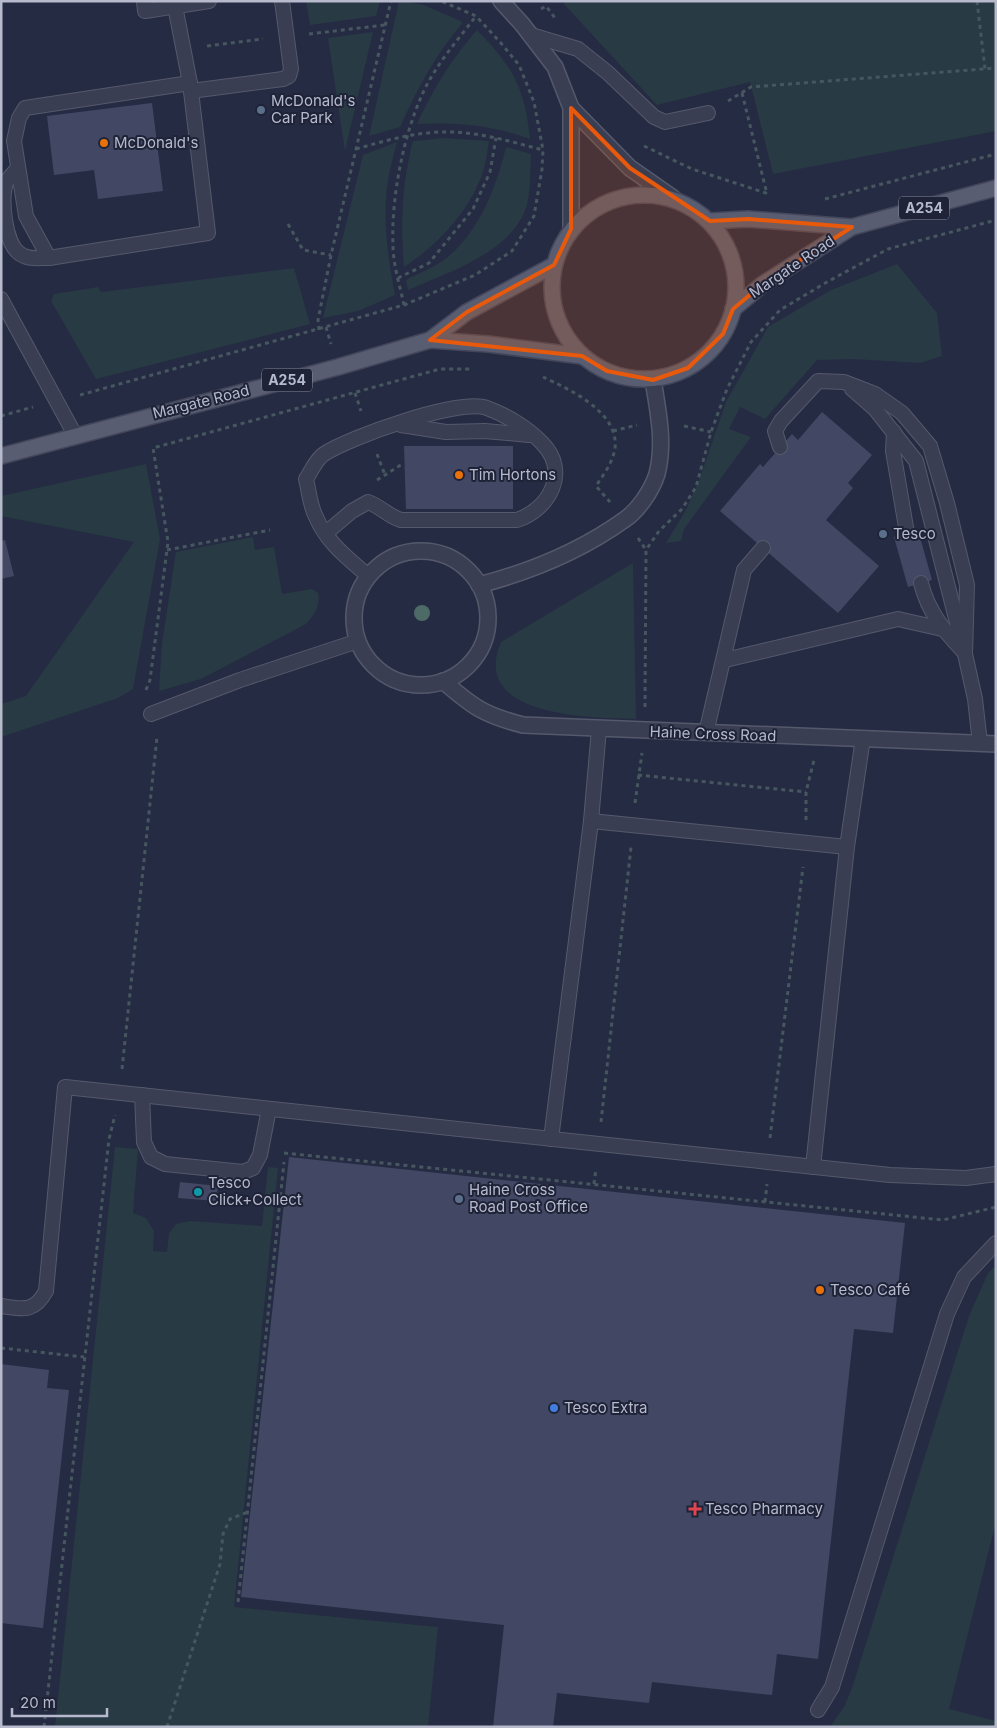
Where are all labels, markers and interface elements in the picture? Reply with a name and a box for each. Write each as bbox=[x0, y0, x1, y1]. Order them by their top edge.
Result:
place label: McDonald's Car Park bbox=[271, 91, 356, 127]
marker: McDonald's Car Park bbox=[255, 104, 267, 116]
place label: McDonald's bbox=[114, 133, 199, 152]
marker: McDonald's bbox=[98, 137, 110, 149]
road number: A254 bbox=[899, 197, 949, 220]
street label: Margate Road bbox=[745, 231, 838, 302]
road number: A254 bbox=[262, 368, 312, 392]
street label: Margate Road bbox=[151, 380, 251, 423]
place label: Tim Hortons bbox=[469, 465, 556, 484]
marker: Tim Hortons bbox=[453, 469, 465, 481]
place label: Tesco bbox=[893, 524, 936, 543]
marker: Tesco bbox=[877, 528, 889, 540]
street label: Haine Cross Road bbox=[649, 722, 777, 745]
place label: Tesco Click+Collect bbox=[208, 1173, 302, 1209]
place label: Haine Cross Road Post Office bbox=[469, 1180, 588, 1216]
marker: Tesco Click+Collect bbox=[192, 1186, 204, 1198]
marker: Haine Cross Road Post Office bbox=[453, 1193, 465, 1205]
place label: Tesco Café bbox=[830, 1280, 910, 1299]
marker: Tesco Café bbox=[814, 1284, 826, 1296]
place label: Tesco Extra bbox=[564, 1398, 647, 1417]
marker: Tesco Extra bbox=[548, 1402, 560, 1414]
place label: Tesco Pharmacy bbox=[705, 1499, 824, 1518]
marker: Tesco Pharmacy bbox=[689, 1503, 701, 1515]
scale bar bbox=[12, 1686, 108, 1718]
text: 20 m bbox=[20, 1693, 56, 1712]

